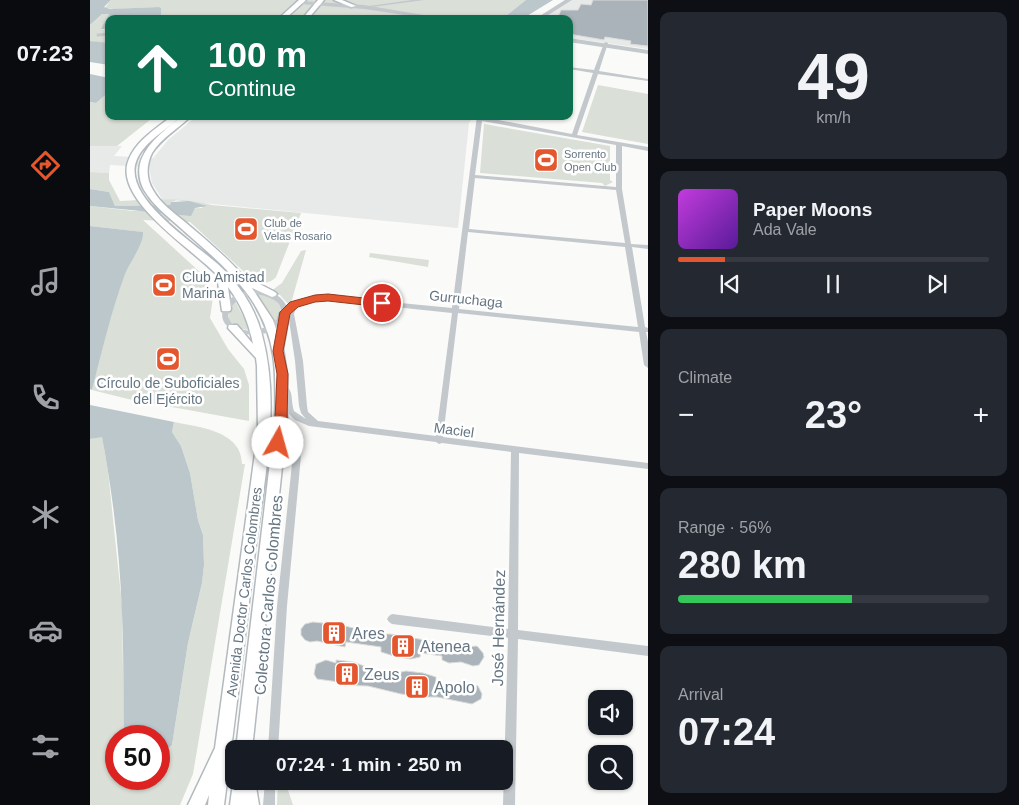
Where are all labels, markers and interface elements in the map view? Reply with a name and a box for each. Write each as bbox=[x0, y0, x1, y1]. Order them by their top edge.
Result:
icon: ahead bbox=[125, 35, 190, 100]
text: 100 m bbox=[208, 35, 307, 74]
text: 49 bbox=[797, 40, 870, 113]
text: 07:23 bbox=[17, 41, 73, 66]
text: Continue bbox=[208, 76, 296, 101]
text: km/h bbox=[816, 109, 851, 126]
sports icon: Sorrento Open Club bbox=[533, 147, 559, 173]
icon: directions bbox=[28, 148, 63, 183]
place label: Sorrento Open Club bbox=[564, 148, 617, 173]
text: Paper Moons bbox=[753, 199, 872, 220]
sports icon: Club de Velas Rosario bbox=[233, 216, 259, 242]
place label: Club de Velas Rosario bbox=[264, 217, 332, 242]
text: Ada Vale bbox=[753, 221, 817, 238]
icon: music bbox=[28, 264, 63, 299]
place label: Club Amistad Marina bbox=[182, 269, 264, 301]
icon: previous bbox=[716, 270, 744, 298]
icon: pause bbox=[819, 270, 847, 298]
icon: next bbox=[923, 270, 951, 298]
sports icon: Club Amistad Marina bbox=[151, 272, 177, 298]
pin bbox=[361, 282, 403, 324]
street label: Gurruchaga bbox=[428, 287, 504, 311]
icon: arrive bbox=[368, 289, 396, 317]
sports icon: Círculo de Suboficiales del Ejército bbox=[155, 346, 181, 372]
text: Climate bbox=[678, 369, 732, 386]
place label: Círculo de Suboficiales del Ejército bbox=[96, 375, 240, 407]
icon: phone bbox=[28, 380, 63, 415]
text: 23° bbox=[805, 394, 862, 436]
text: − bbox=[678, 399, 694, 430]
text: + bbox=[973, 399, 989, 430]
position arrow bbox=[251, 416, 303, 468]
street label: Maciel bbox=[433, 419, 475, 441]
street label: Avenida Doctor Carlos Colombres bbox=[223, 486, 265, 698]
street label: Colectora Carlos Colombres bbox=[251, 494, 286, 696]
icon: climate bbox=[28, 497, 63, 532]
text: Range · 56% bbox=[678, 519, 771, 536]
text: 280 km bbox=[678, 544, 807, 586]
street label: José Hernández bbox=[489, 570, 508, 686]
icon: car bbox=[28, 613, 63, 648]
building icon: Ares bbox=[321, 620, 347, 646]
place label: Ares bbox=[352, 625, 385, 642]
building icon: Atenea bbox=[390, 633, 416, 659]
place label: Atenea bbox=[420, 638, 471, 655]
building icon: Zeus bbox=[334, 661, 360, 687]
place label: Zeus bbox=[364, 666, 400, 683]
building icon: Apolo bbox=[404, 674, 430, 700]
place label: Apolo bbox=[434, 679, 475, 696]
text: Arrival bbox=[678, 686, 723, 703]
map controls bbox=[588, 690, 633, 790]
button: sound bbox=[588, 690, 633, 735]
text: 07:24 bbox=[678, 711, 775, 753]
speed limit sign: 50 bbox=[105, 725, 170, 790]
icon: filters bbox=[28, 729, 63, 764]
button: search bbox=[588, 745, 633, 790]
text: 07:24 · 1 min · 250 m bbox=[276, 754, 462, 775]

